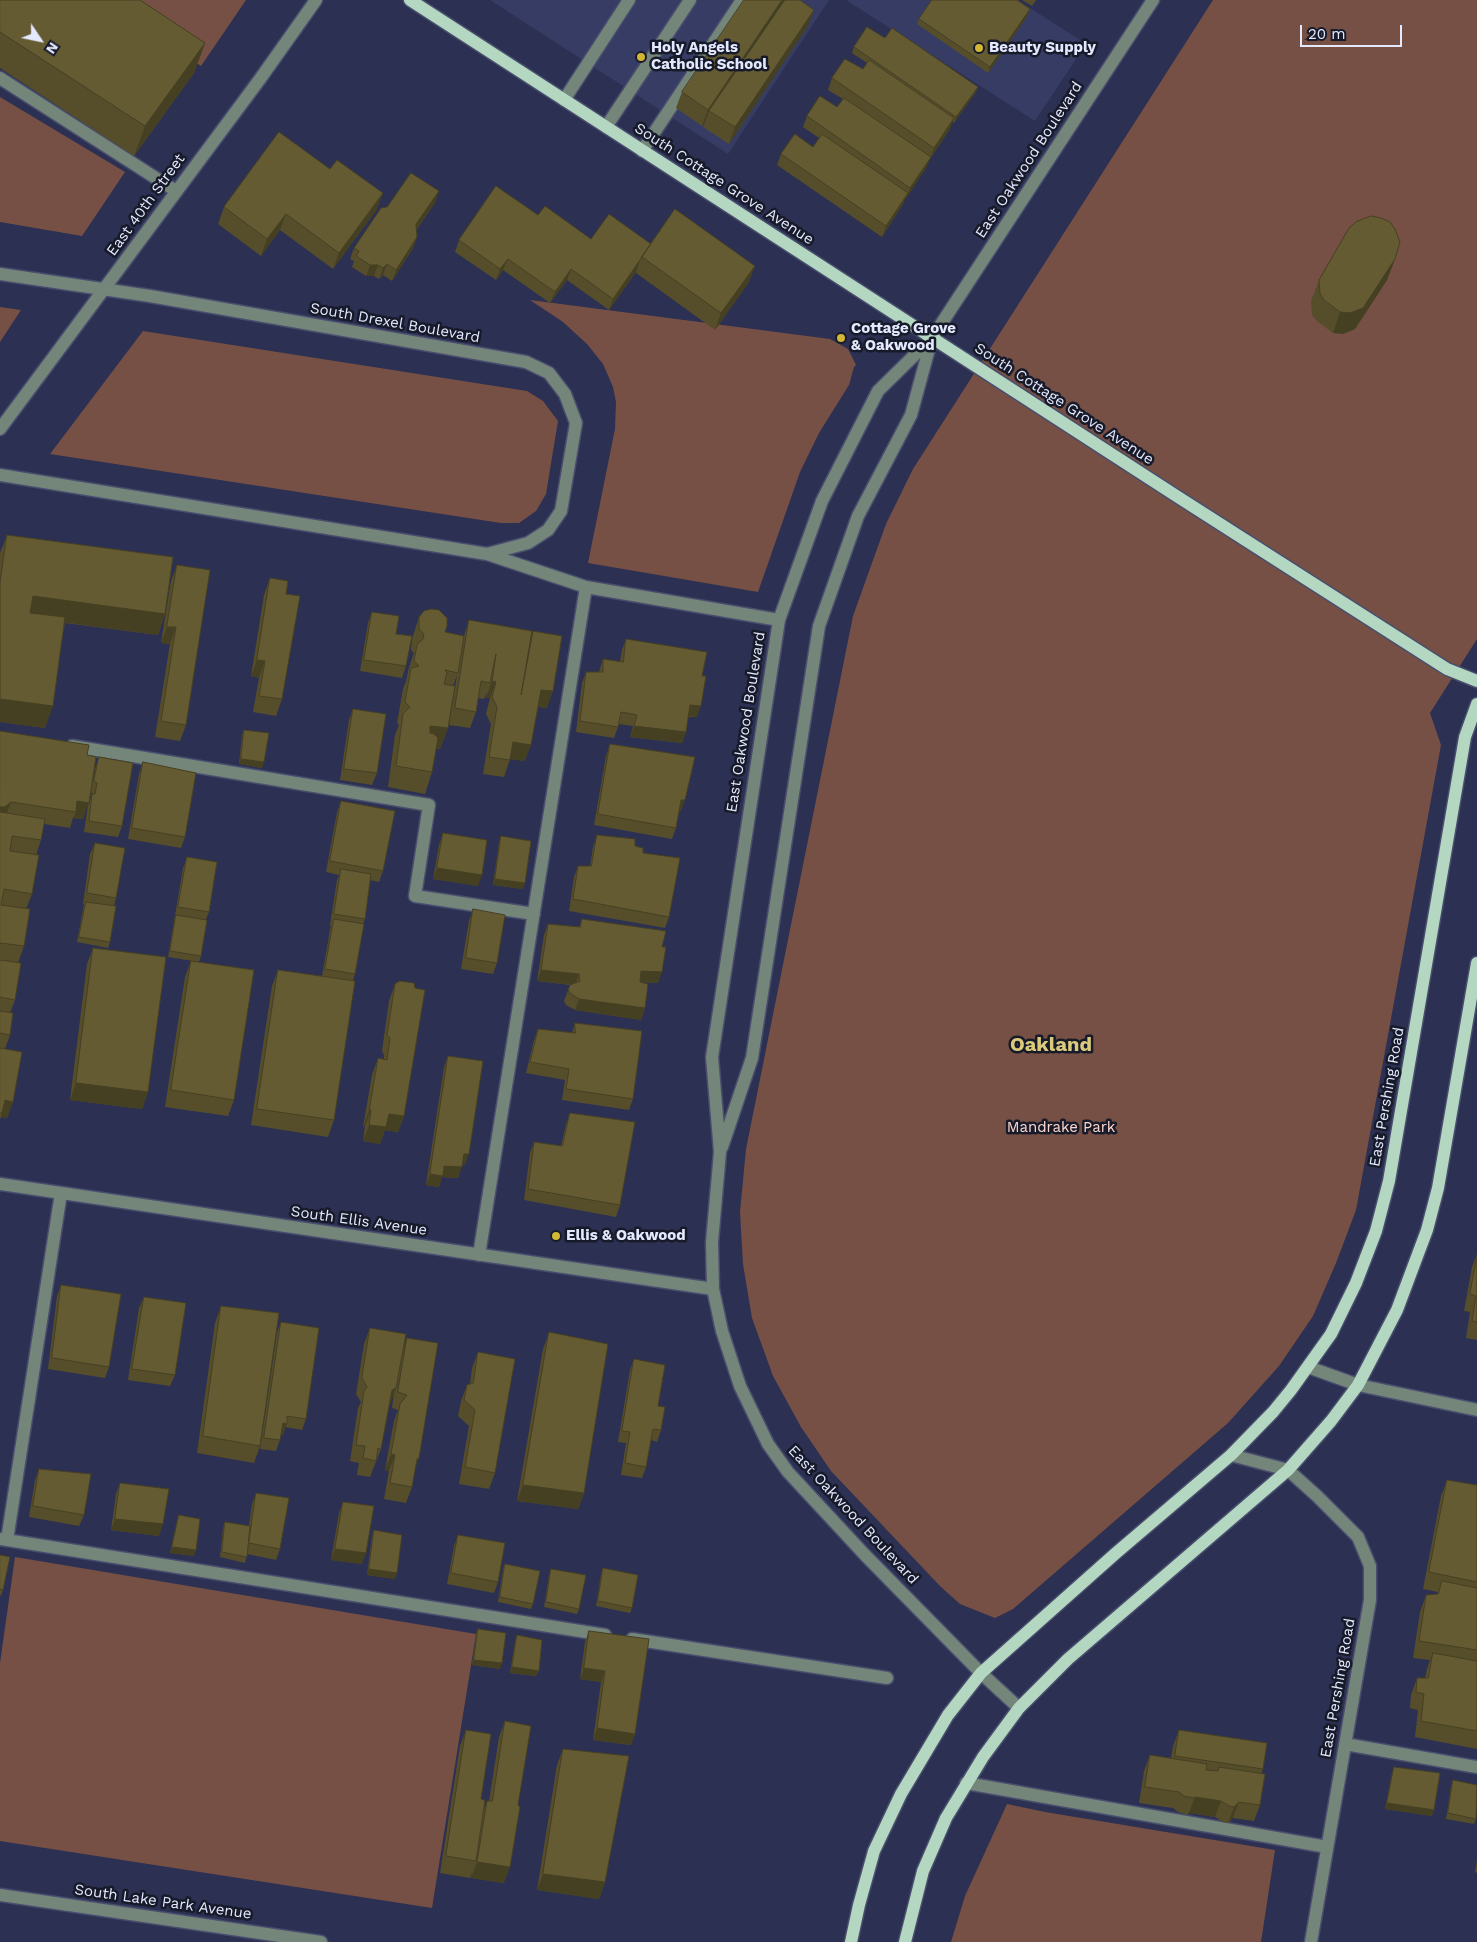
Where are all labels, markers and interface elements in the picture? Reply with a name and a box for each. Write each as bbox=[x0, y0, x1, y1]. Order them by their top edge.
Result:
north arrow bbox=[15, 15, 65, 65]
scale bar bbox=[1302, 15, 1404, 47]
text: 20 m bbox=[1308, 25, 1346, 43]
place label: Holy Angels Catholic School bbox=[651, 39, 767, 74]
place label: Beauty Supply bbox=[989, 39, 1096, 57]
text: N bbox=[43, 40, 62, 57]
marker: Beauty Supply bbox=[973, 42, 985, 54]
marker: Holy Angels Catholic School bbox=[635, 51, 647, 63]
street label: East Oakwood Boulevard bbox=[972, 78, 1086, 242]
street label: South Cottage Grove Avenue bbox=[631, 119, 817, 249]
street label: East 40th Street bbox=[103, 150, 189, 260]
street label: South Drexel Boulevard bbox=[309, 299, 481, 347]
place label: Cottage Grove & Oakwood bbox=[851, 320, 956, 355]
marker: Cottage Grove & Oakwood bbox=[835, 332, 847, 344]
street label: South Cottage Grove Avenue bbox=[971, 339, 1157, 469]
street label: East Oakwood Boulevard bbox=[723, 630, 769, 814]
street label: East Pershing Road bbox=[1366, 1026, 1408, 1168]
district label: Oakland bbox=[1010, 1033, 1092, 1057]
park label: Mandrake Park bbox=[1007, 1119, 1115, 1137]
street label: South Ellis Avenue bbox=[290, 1203, 428, 1239]
place label: Ellis & Oakwood bbox=[566, 1227, 686, 1245]
marker: Ellis & Oakwood bbox=[550, 1230, 562, 1242]
street label: East Oakwood Boulevard bbox=[784, 1442, 922, 1588]
street label: East Pershing Road bbox=[1317, 1617, 1359, 1759]
street label: South Lake Park Avenue bbox=[73, 1881, 253, 1923]

